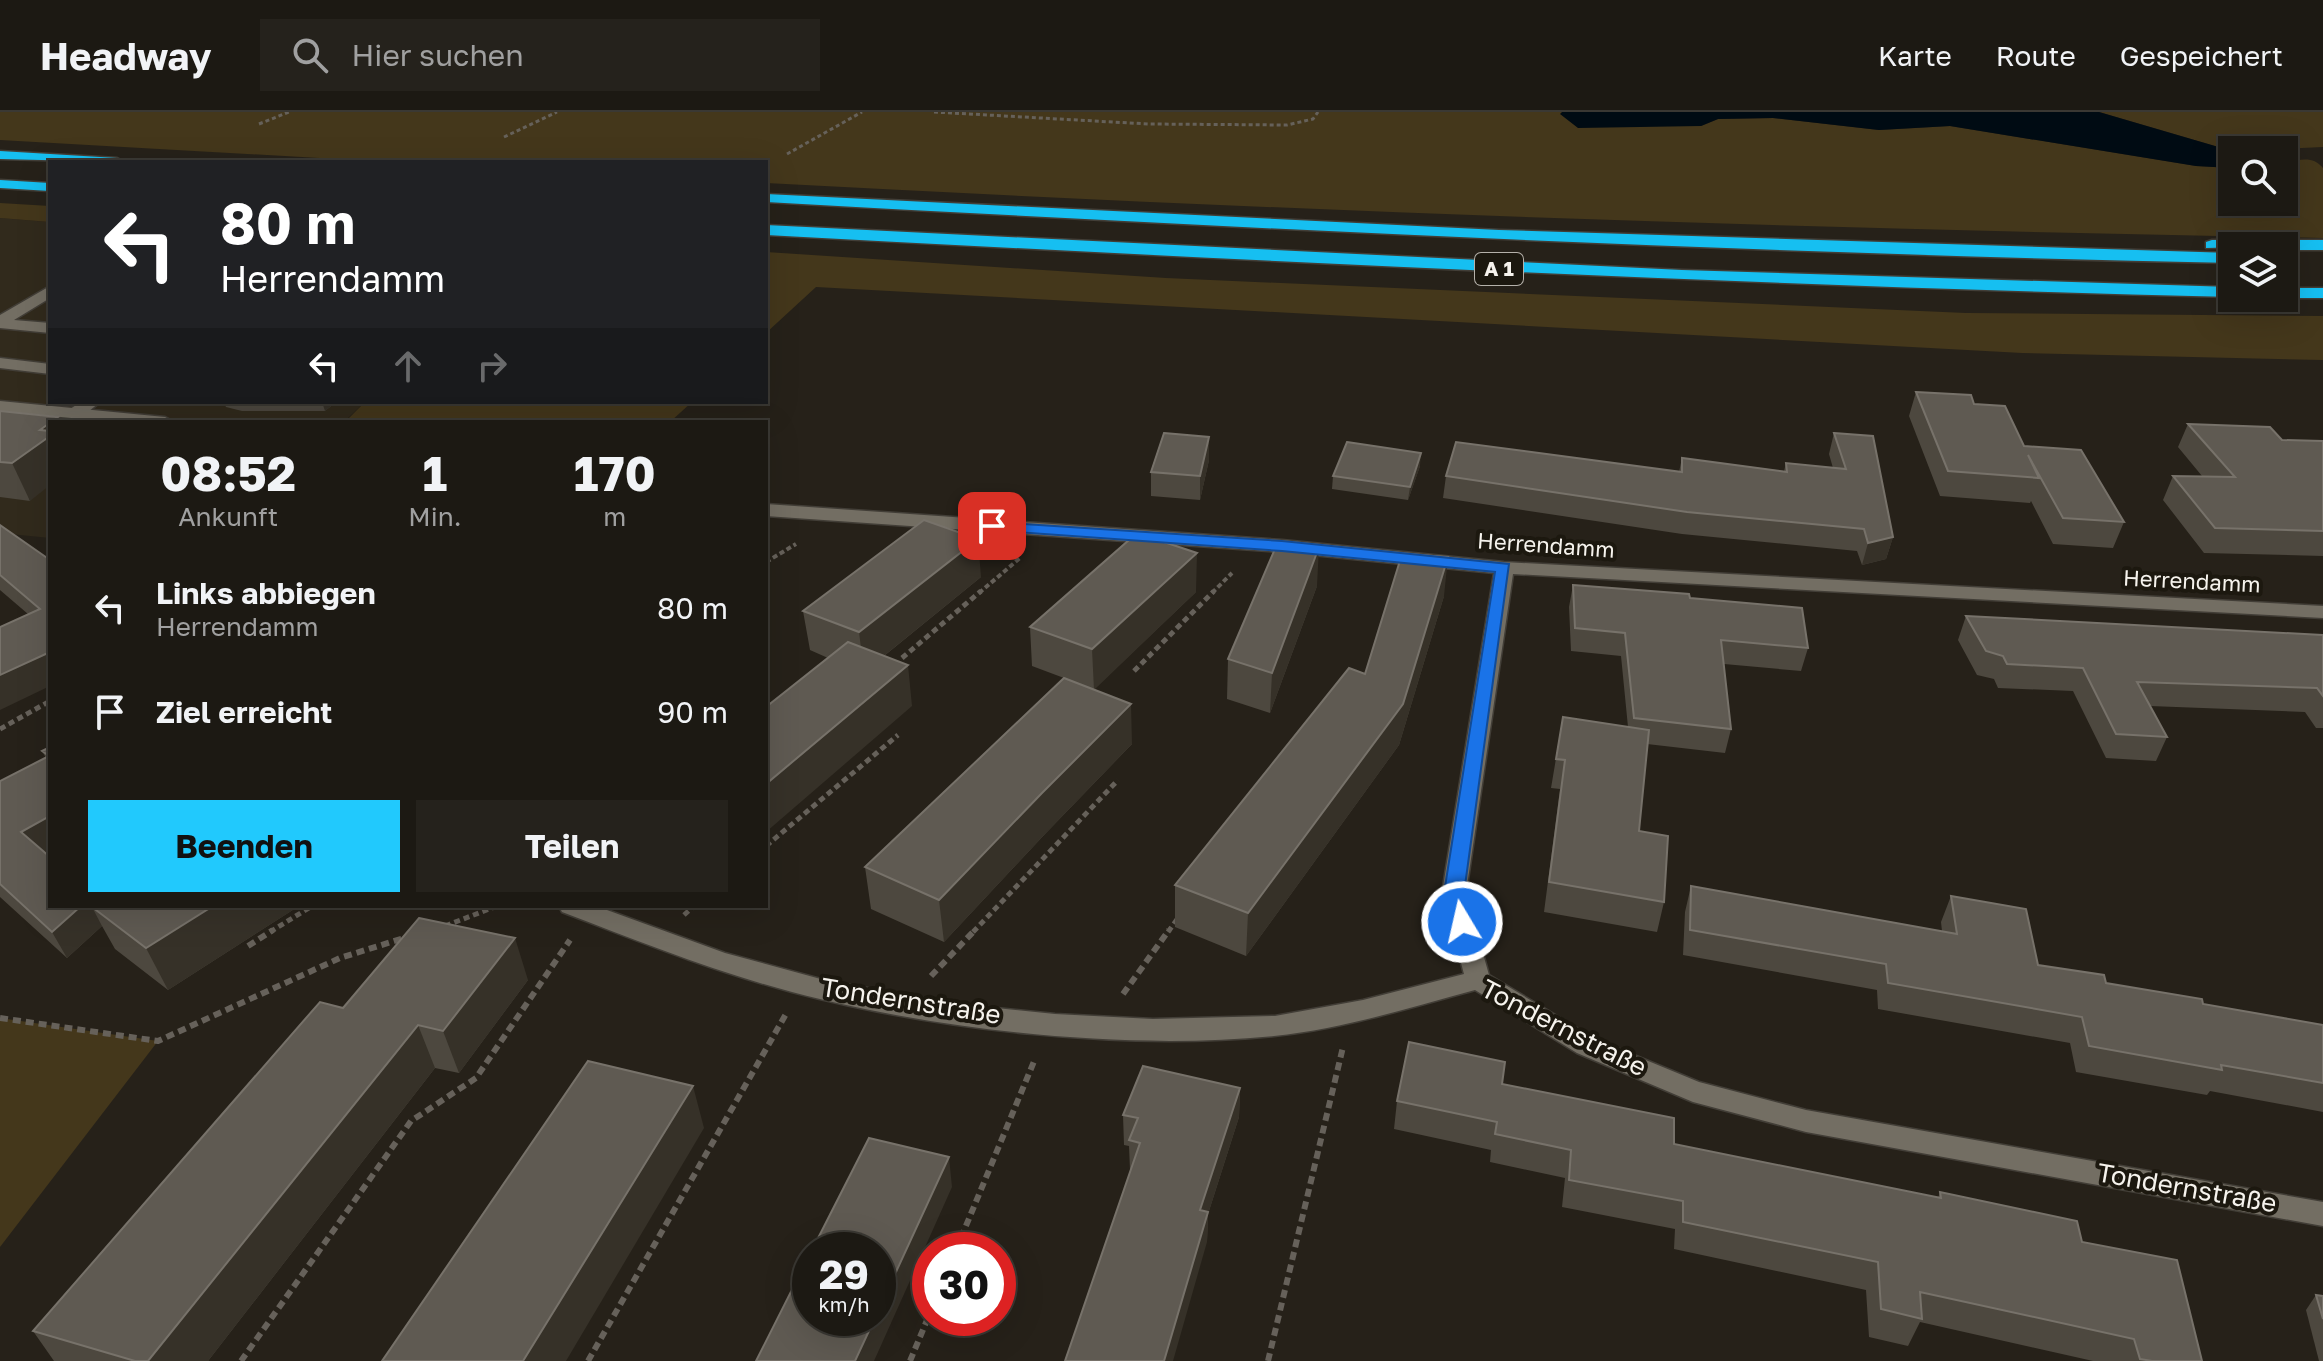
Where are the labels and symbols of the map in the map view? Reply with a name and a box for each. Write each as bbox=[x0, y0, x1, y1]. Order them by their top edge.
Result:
road number: A 1 bbox=[1475, 253, 1523, 285]
pin bbox=[958, 492, 1026, 560]
street label: Herrendamm bbox=[1476, 526, 1616, 563]
street label: Herrendamm bbox=[2123, 563, 2261, 598]
position arrow bbox=[1420, 880, 1504, 964]
street label: Tondernstraße bbox=[819, 971, 1003, 1030]
street label: Tondernstraße bbox=[1476, 973, 1652, 1083]
street label: Tondernstraße bbox=[2095, 1156, 2279, 1219]
speed limit sign: 30 bbox=[912, 1232, 1016, 1336]

